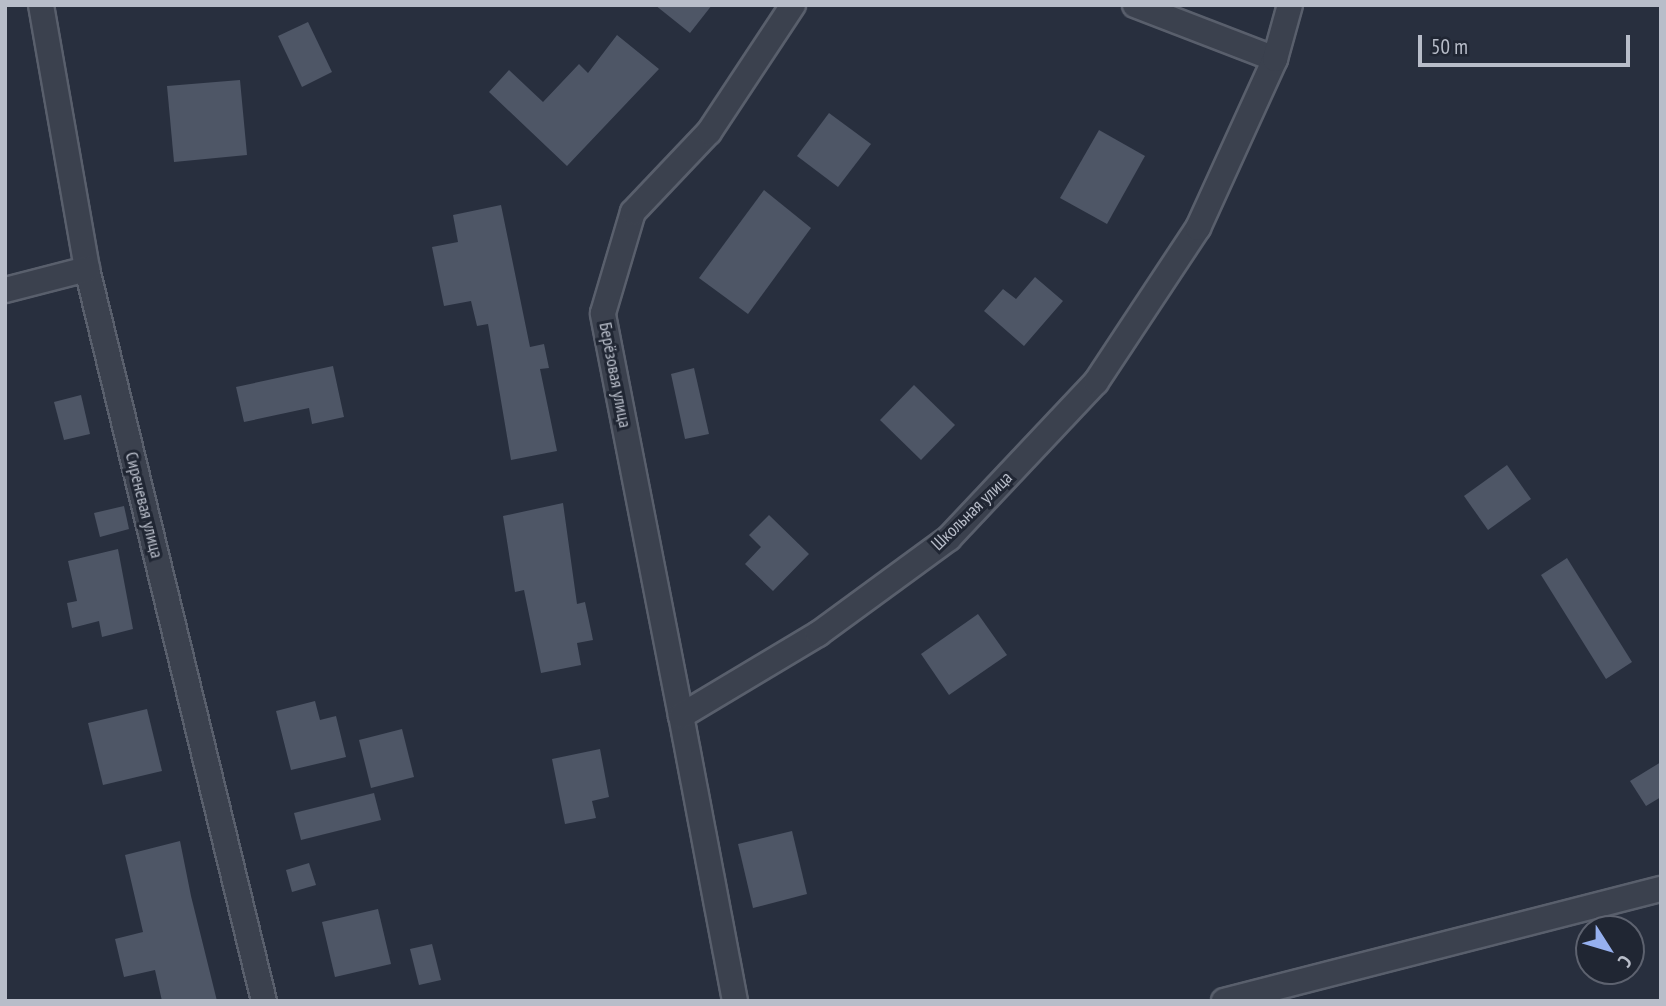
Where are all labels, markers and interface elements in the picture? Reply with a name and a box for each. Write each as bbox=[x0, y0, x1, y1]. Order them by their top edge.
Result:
scale bar bbox=[1421, 21, 1633, 65]
text: 50 m bbox=[1431, 33, 1468, 60]
street label: Берёзовая улица bbox=[594, 320, 636, 430]
street label: Сиреневая улица bbox=[120, 450, 168, 560]
street label: Школьная улица bbox=[927, 467, 1017, 555]
north arrow bbox=[1575, 915, 1645, 985]
text: С bbox=[1613, 951, 1637, 972]

